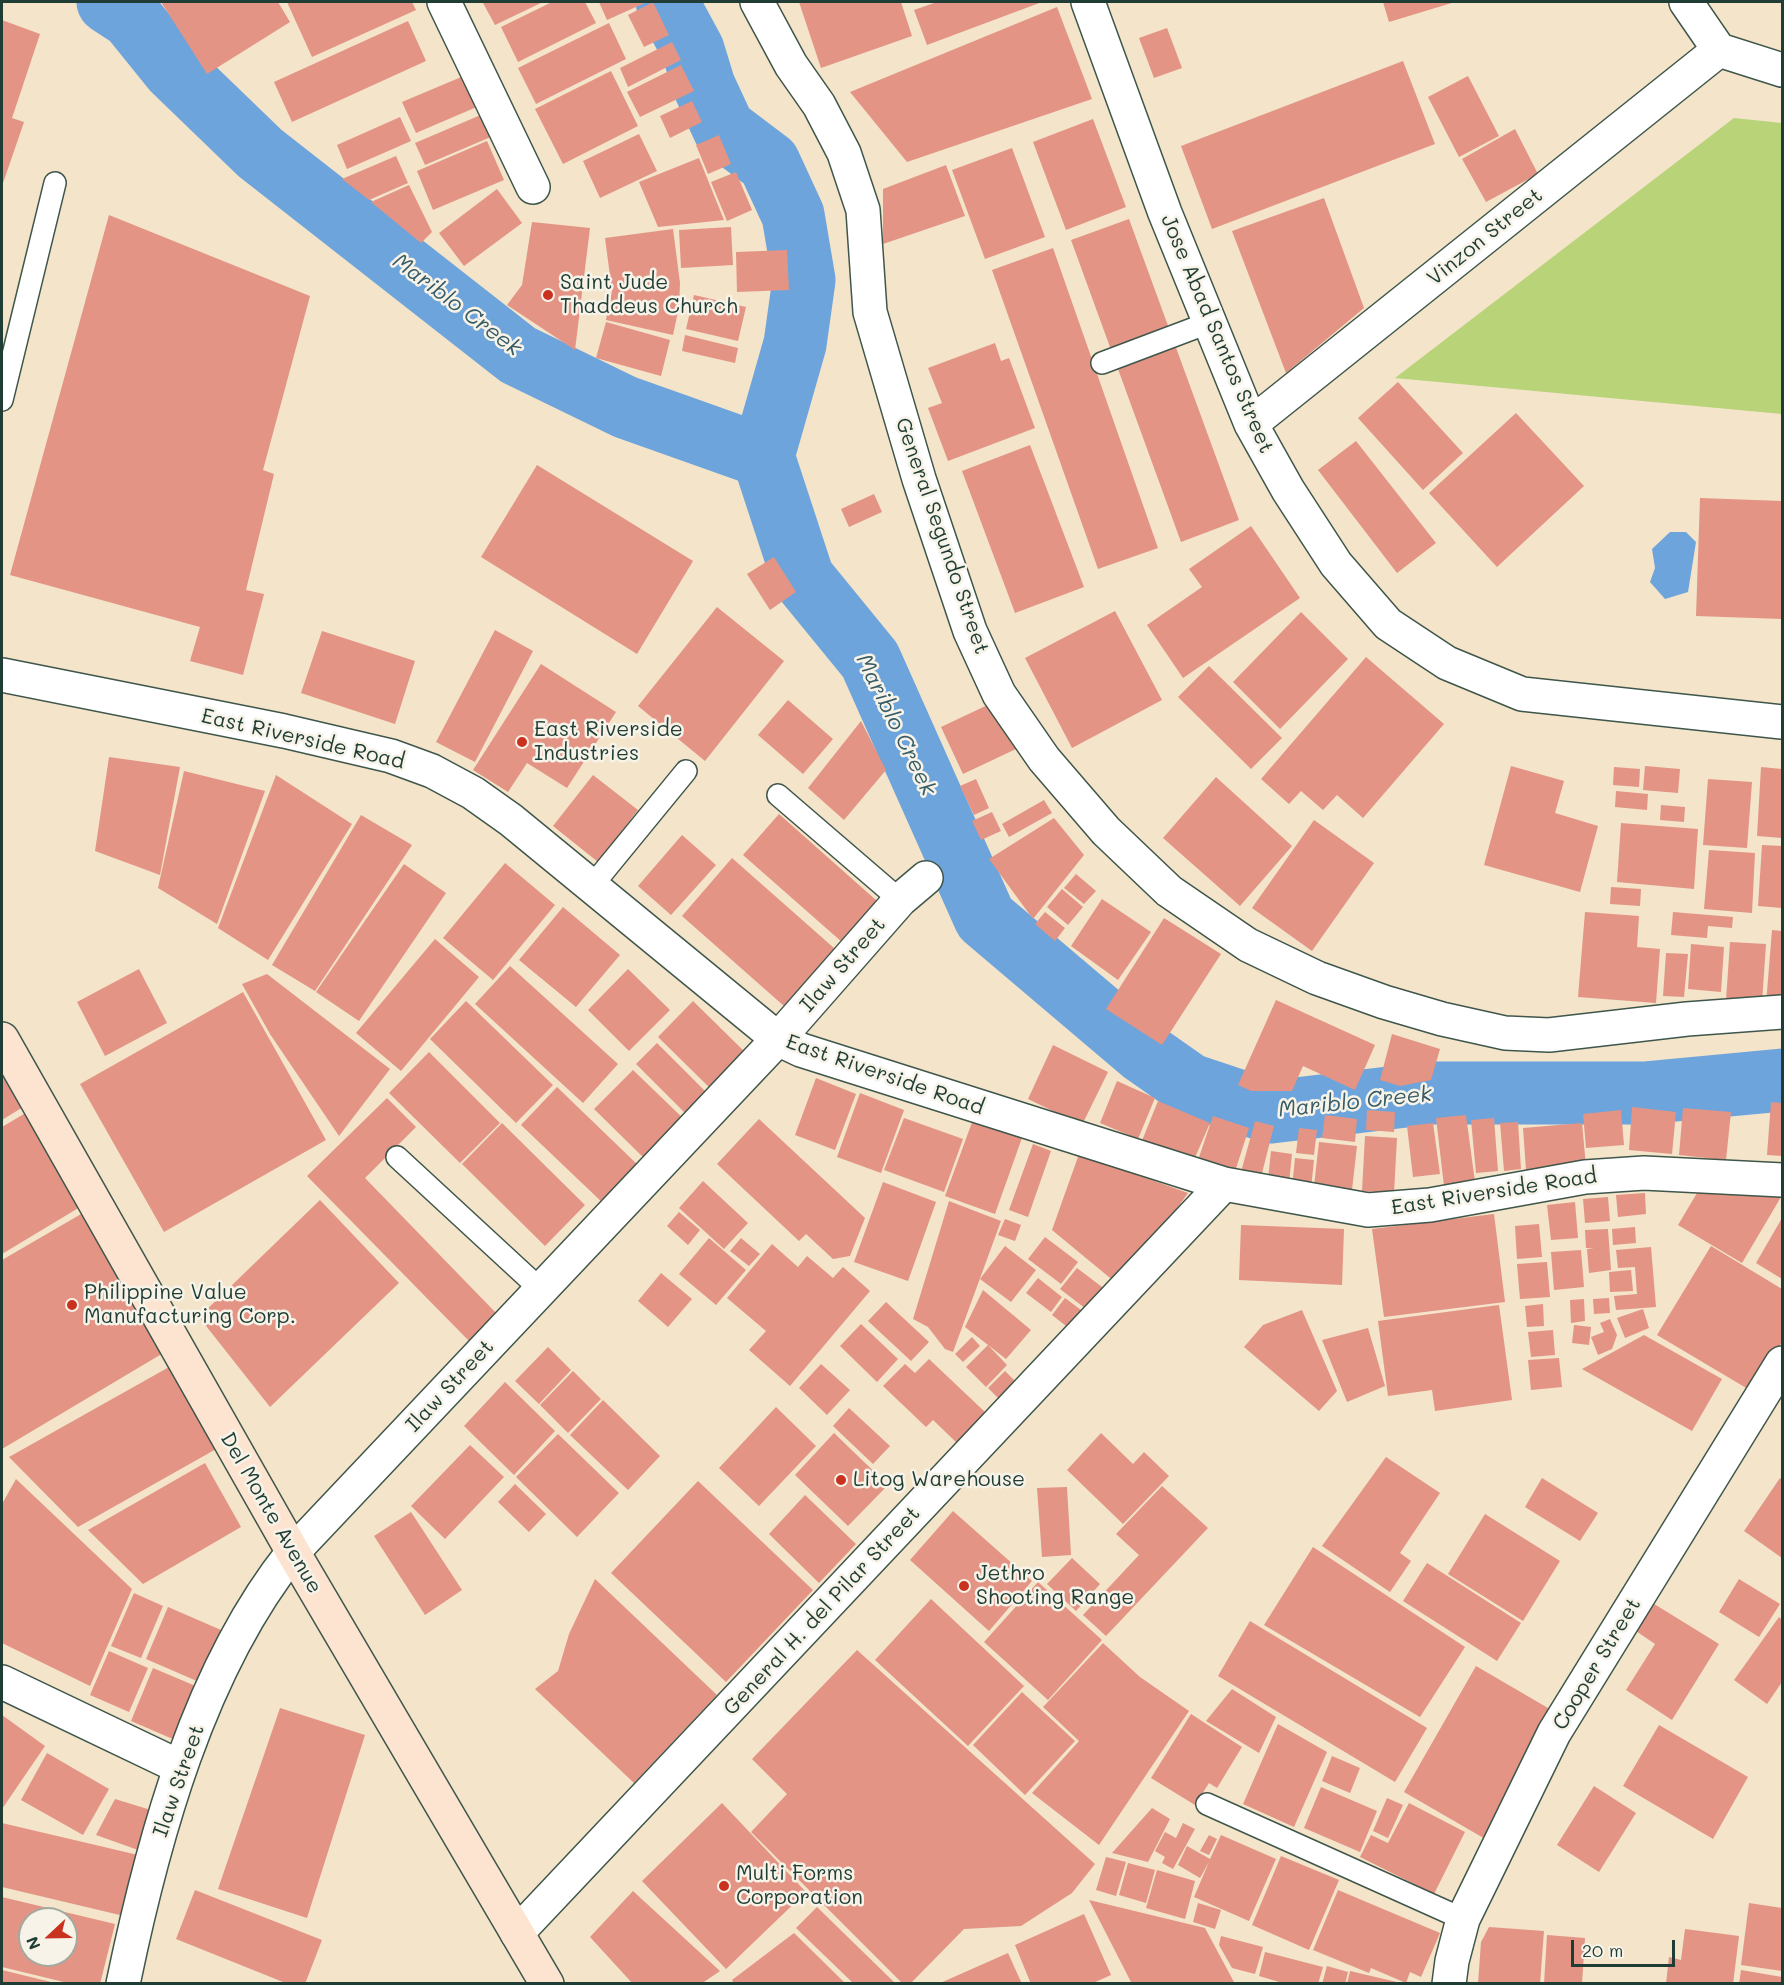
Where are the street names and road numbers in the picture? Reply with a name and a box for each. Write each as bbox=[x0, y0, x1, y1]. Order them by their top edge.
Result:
street label: Vinzon Street bbox=[1422, 183, 1548, 291]
street label: Jose Abad Santos Street bbox=[1155, 211, 1279, 457]
street label: General Segundo Street bbox=[890, 415, 994, 657]
street label: East Riverside Road bbox=[199, 703, 407, 775]
street label: Ilaw Street bbox=[795, 912, 891, 1018]
street label: East Riverside Road bbox=[783, 1029, 987, 1121]
street label: East Riverside Road bbox=[1389, 1163, 1599, 1221]
street label: Ilaw Street bbox=[401, 1334, 499, 1438]
street label: Del Monte Avenue bbox=[215, 1428, 327, 1598]
street label: General H. del Pilar Street bbox=[718, 1501, 926, 1721]
street label: Cooper Street bbox=[1548, 1593, 1646, 1735]
street label: Ilaw Street bbox=[148, 1721, 210, 1841]

